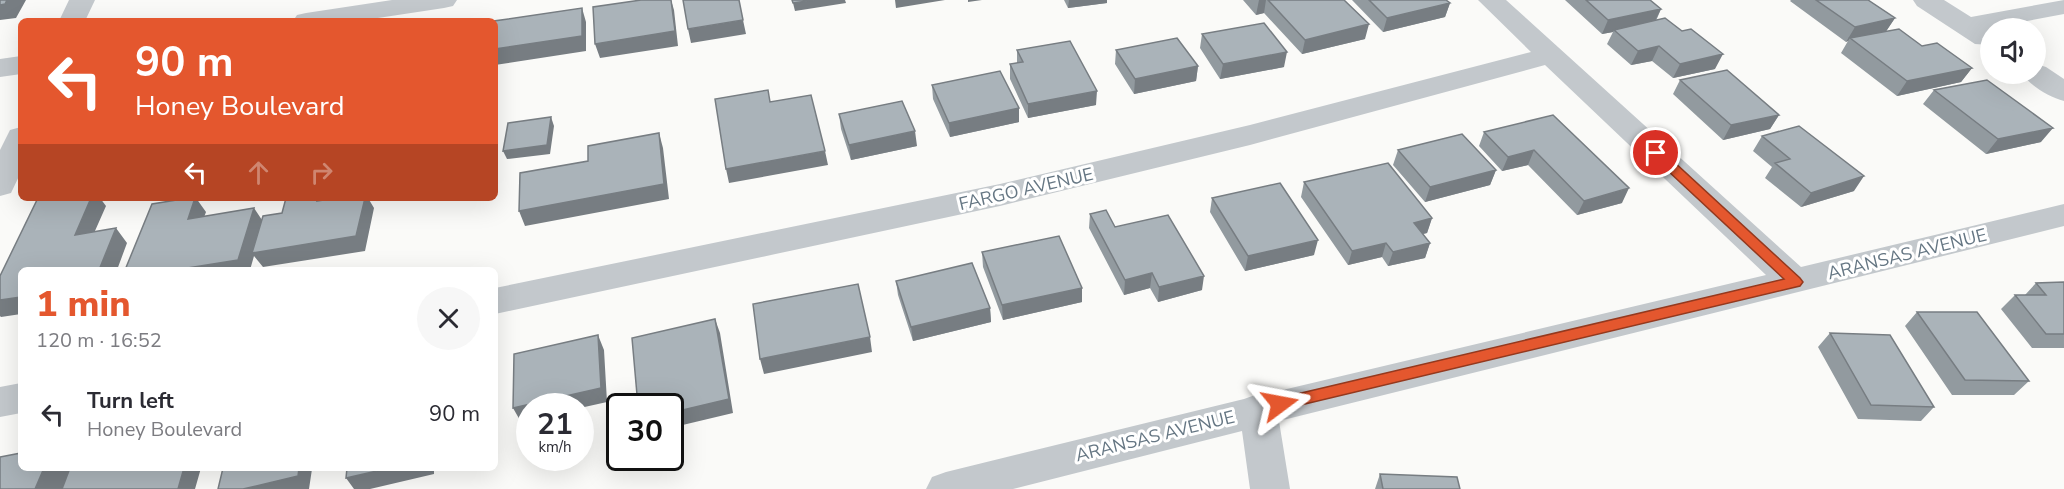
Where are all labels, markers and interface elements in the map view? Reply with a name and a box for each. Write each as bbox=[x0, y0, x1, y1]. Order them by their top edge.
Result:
map controls bbox=[1980, 18, 2046, 84]
button: sound bbox=[1980, 18, 2046, 84]
text: 90 m bbox=[135, 34, 234, 91]
icon: left bbox=[36, 42, 114, 120]
text: Honey Boulevard bbox=[135, 88, 345, 125]
pin bbox=[1630, 127, 1681, 178]
icon: arrive bbox=[1639, 136, 1672, 169]
icon: left bbox=[179, 156, 212, 189]
icon: ahead bbox=[242, 156, 275, 189]
icon: right bbox=[305, 156, 338, 189]
street label: FARGO AVENUE bbox=[956, 162, 1096, 216]
street label: ARANSAS AVENUE bbox=[1825, 223, 1989, 285]
text: 1 min bbox=[36, 280, 131, 329]
button: close bbox=[417, 287, 480, 350]
text: 120 m · 16:52 bbox=[36, 327, 162, 354]
position arrow bbox=[1248, 372, 1312, 436]
text: Turn left bbox=[87, 386, 174, 416]
speed limit sign: 30 bbox=[606, 393, 684, 471]
icon: left bbox=[36, 398, 69, 431]
text: 90 m bbox=[429, 399, 480, 429]
text: 21 bbox=[537, 404, 573, 445]
street label: ARANSAS AVENUE bbox=[1073, 405, 1237, 467]
text: Honey Boulevard bbox=[87, 416, 242, 443]
text: km/h bbox=[538, 437, 572, 457]

